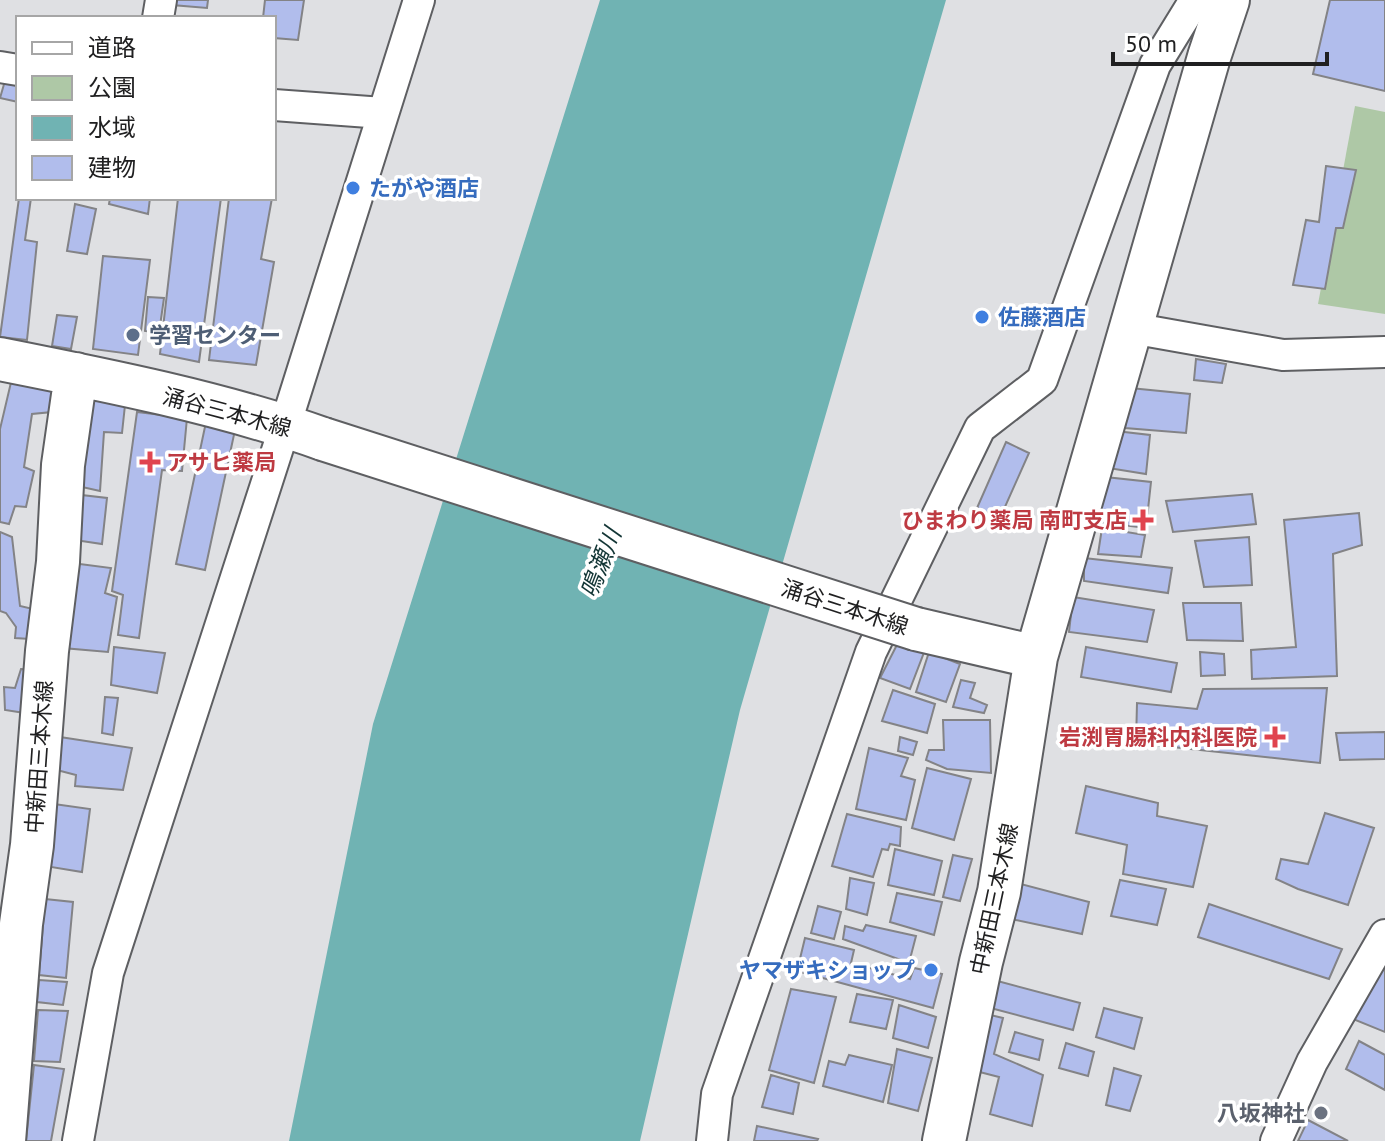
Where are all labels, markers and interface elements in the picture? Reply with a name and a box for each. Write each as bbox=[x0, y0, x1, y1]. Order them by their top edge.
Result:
legend bbox=[16, 16, 276, 200]
scale bar bbox=[1113, 16, 1327, 66]
text: 50 m bbox=[1125, 28, 1177, 59]
text: 道路 bbox=[88, 32, 136, 63]
text: 公園 bbox=[88, 72, 136, 103]
text: 水域 bbox=[88, 112, 136, 143]
text: 建物 bbox=[88, 152, 136, 183]
place label: たがや酒店 bbox=[369, 174, 479, 202]
marker: たがや酒店 bbox=[344, 179, 362, 197]
place label: 佐藤酒店 bbox=[998, 303, 1086, 331]
marker: 佐藤酒店 bbox=[973, 308, 991, 326]
place label: 学習センター bbox=[149, 321, 281, 349]
marker: 学習センター bbox=[124, 326, 142, 344]
street label: 涌谷三本木線 bbox=[160, 381, 294, 443]
place label: アサヒ薬局 bbox=[166, 448, 276, 476]
marker: アサヒ薬局 bbox=[141, 453, 159, 471]
place label: ひまわり薬局 南町支店 bbox=[901, 506, 1127, 534]
marker: ひまわり薬局 南町支店 bbox=[1134, 511, 1152, 529]
water label: 鳴瀬川 bbox=[573, 521, 629, 602]
street label: 涌谷三本木線 bbox=[778, 573, 912, 641]
street label: 中新田三本木線 bbox=[20, 679, 58, 835]
place label: 岩渕胃腸科内科医院 bbox=[1059, 723, 1257, 751]
marker: 岩渕胃腸科内科医院 bbox=[1264, 726, 1286, 748]
street label: 中新田三本木線 bbox=[964, 821, 1024, 977]
place label: ヤマザキショップ bbox=[739, 956, 915, 984]
marker: ヤマザキショップ bbox=[922, 961, 940, 979]
place label: 八坂神社 bbox=[1217, 1099, 1305, 1127]
marker: 八坂神社 bbox=[1312, 1104, 1330, 1122]

